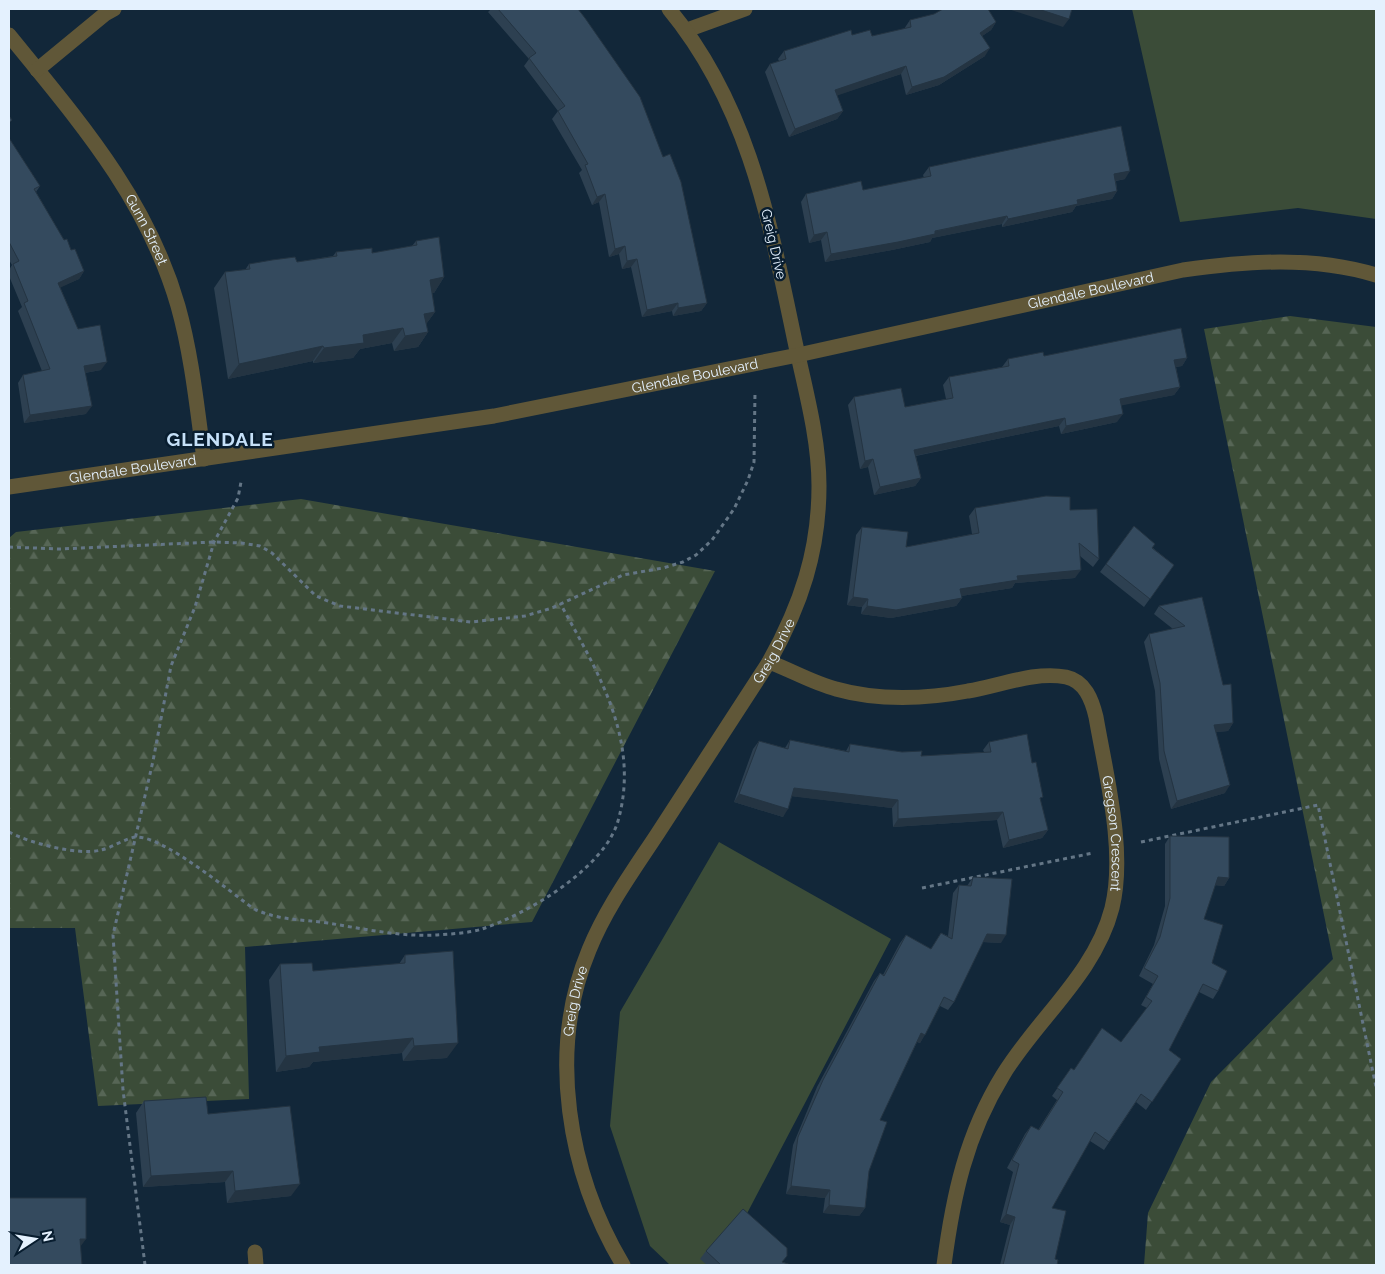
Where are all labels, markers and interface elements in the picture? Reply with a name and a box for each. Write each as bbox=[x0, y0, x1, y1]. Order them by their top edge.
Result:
street label: Gunn Street bbox=[122, 191, 171, 267]
street label: Greig Drive bbox=[758, 207, 790, 281]
street label: Glendale Boulevard bbox=[1026, 269, 1155, 312]
street label: Glendale Boulevard bbox=[630, 355, 759, 396]
district label: GLENDALE bbox=[166, 428, 274, 450]
street label: Glendale Boulevard bbox=[68, 452, 197, 486]
street label: Greig Drive bbox=[749, 616, 798, 686]
street label: Gregson Crescent bbox=[1099, 774, 1125, 893]
street label: Greig Drive bbox=[560, 964, 590, 1037]
north arrow bbox=[10, 1214, 60, 1264]
text: N bbox=[39, 1229, 57, 1243]

